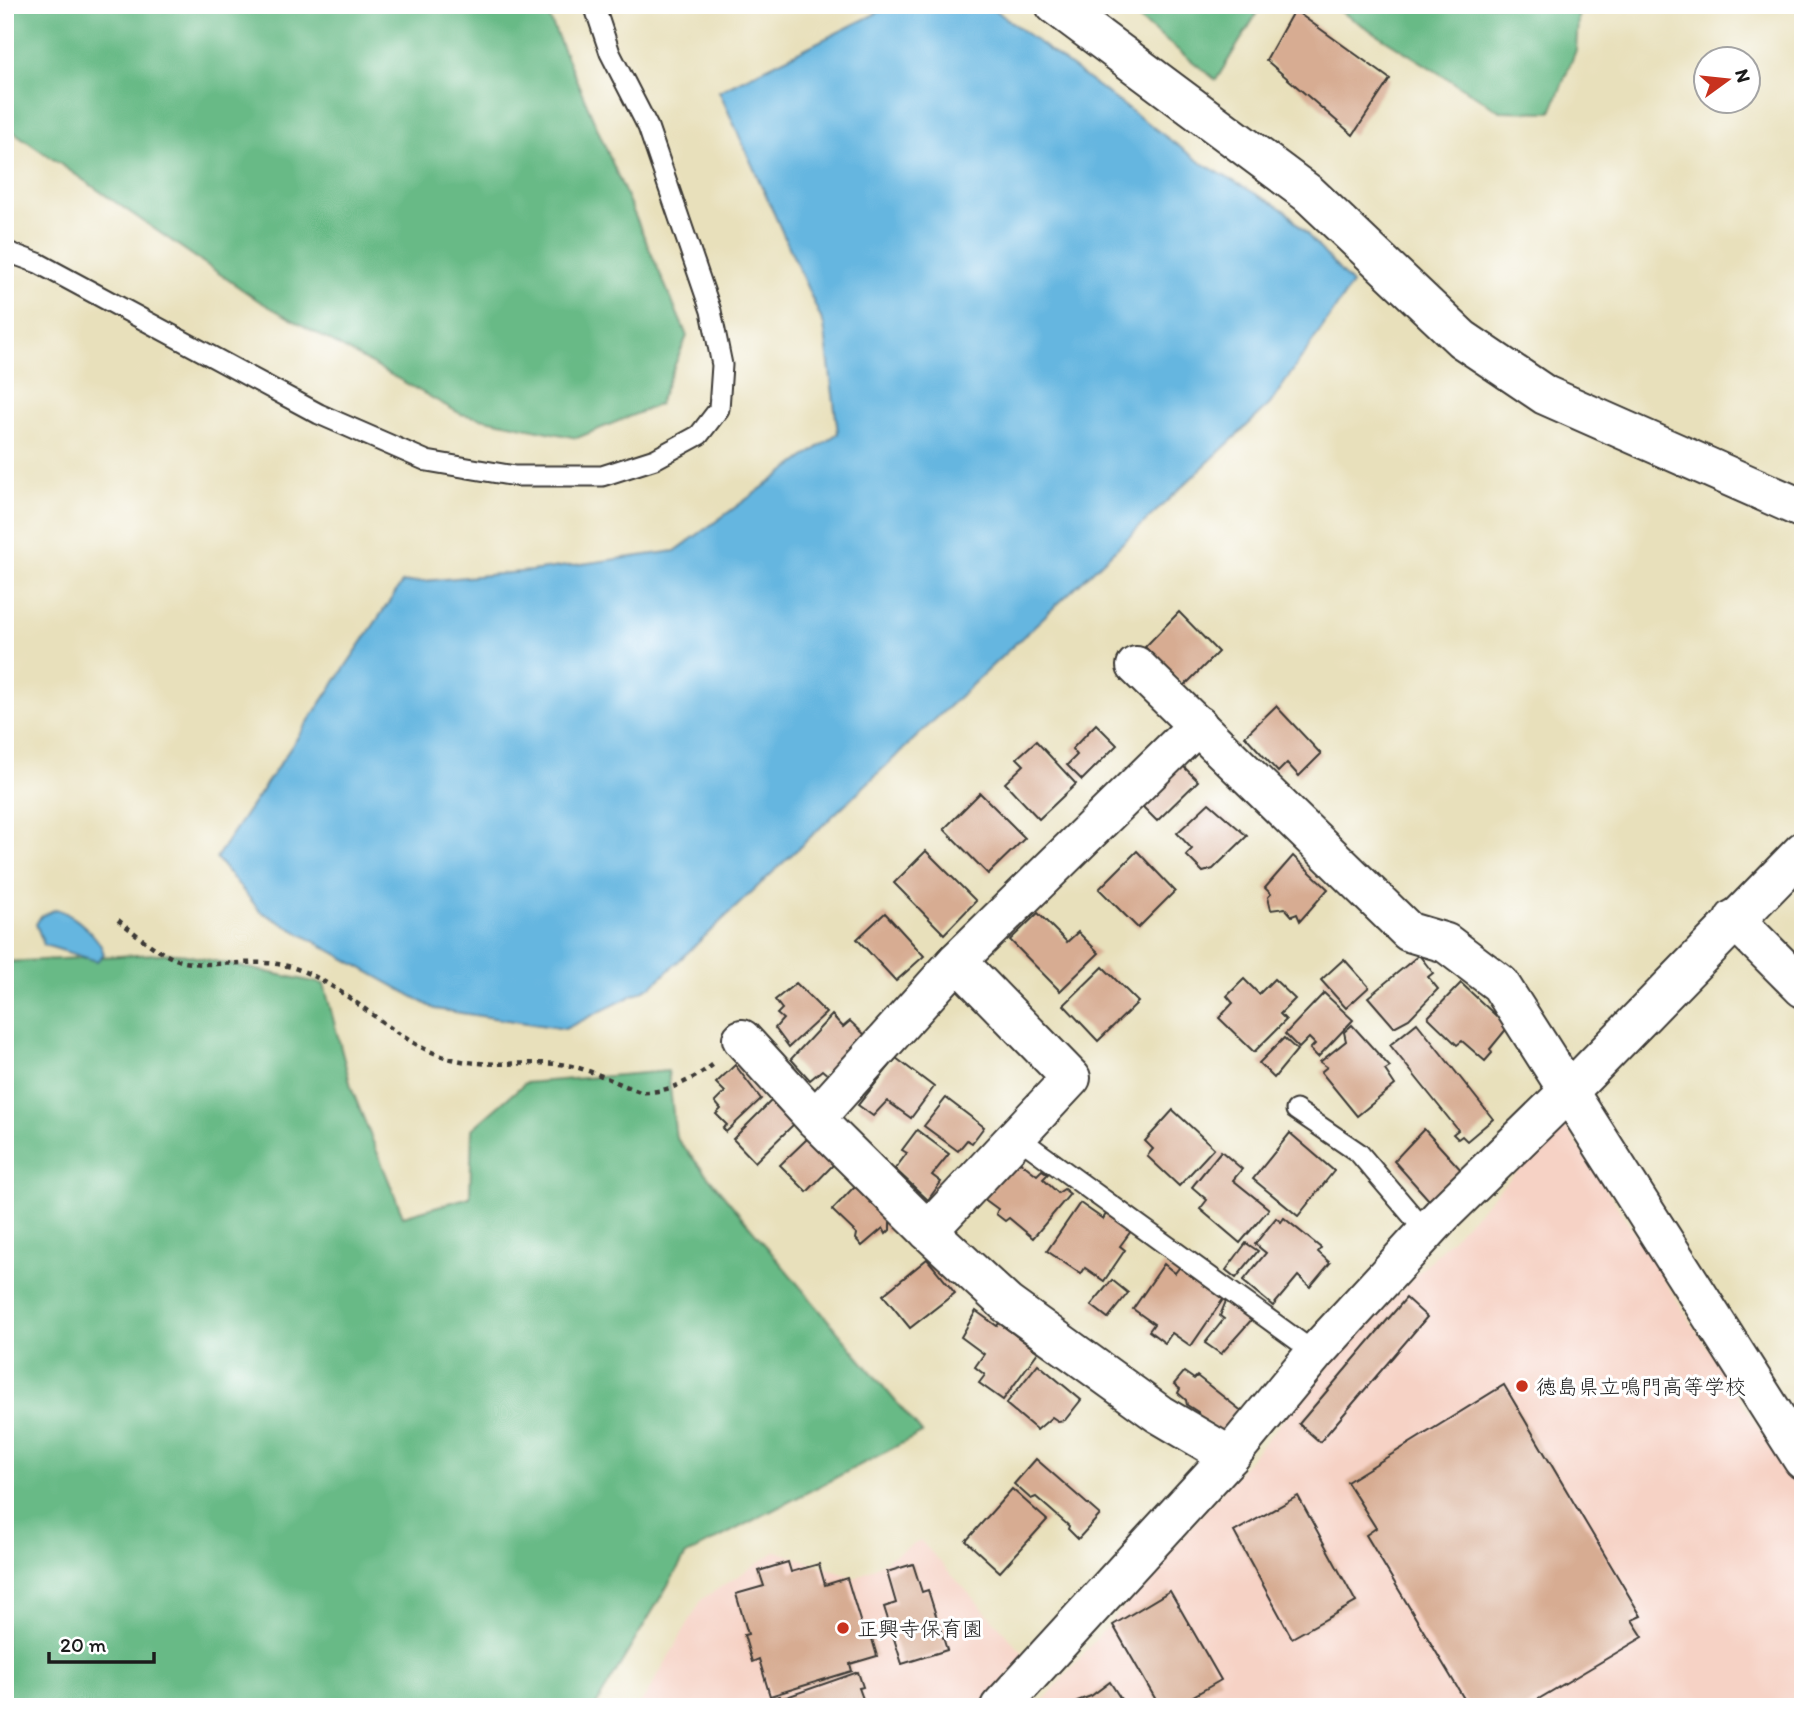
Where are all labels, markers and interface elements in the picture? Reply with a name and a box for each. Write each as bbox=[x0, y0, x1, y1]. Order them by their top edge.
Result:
north arrow bbox=[1692, 46, 1762, 116]
text: N bbox=[1730, 67, 1756, 85]
place label: 徳島県立鳴門高等学校 bbox=[1536, 1374, 1746, 1399]
marker: 徳島県立鳴門高等学校 bbox=[1514, 1378, 1530, 1394]
place label: 正興寺保育園 bbox=[857, 1616, 983, 1641]
marker: 正興寺保育園 bbox=[835, 1620, 851, 1636]
scale bar bbox=[49, 1621, 154, 1665]
text: 20 m bbox=[60, 1632, 107, 1657]

